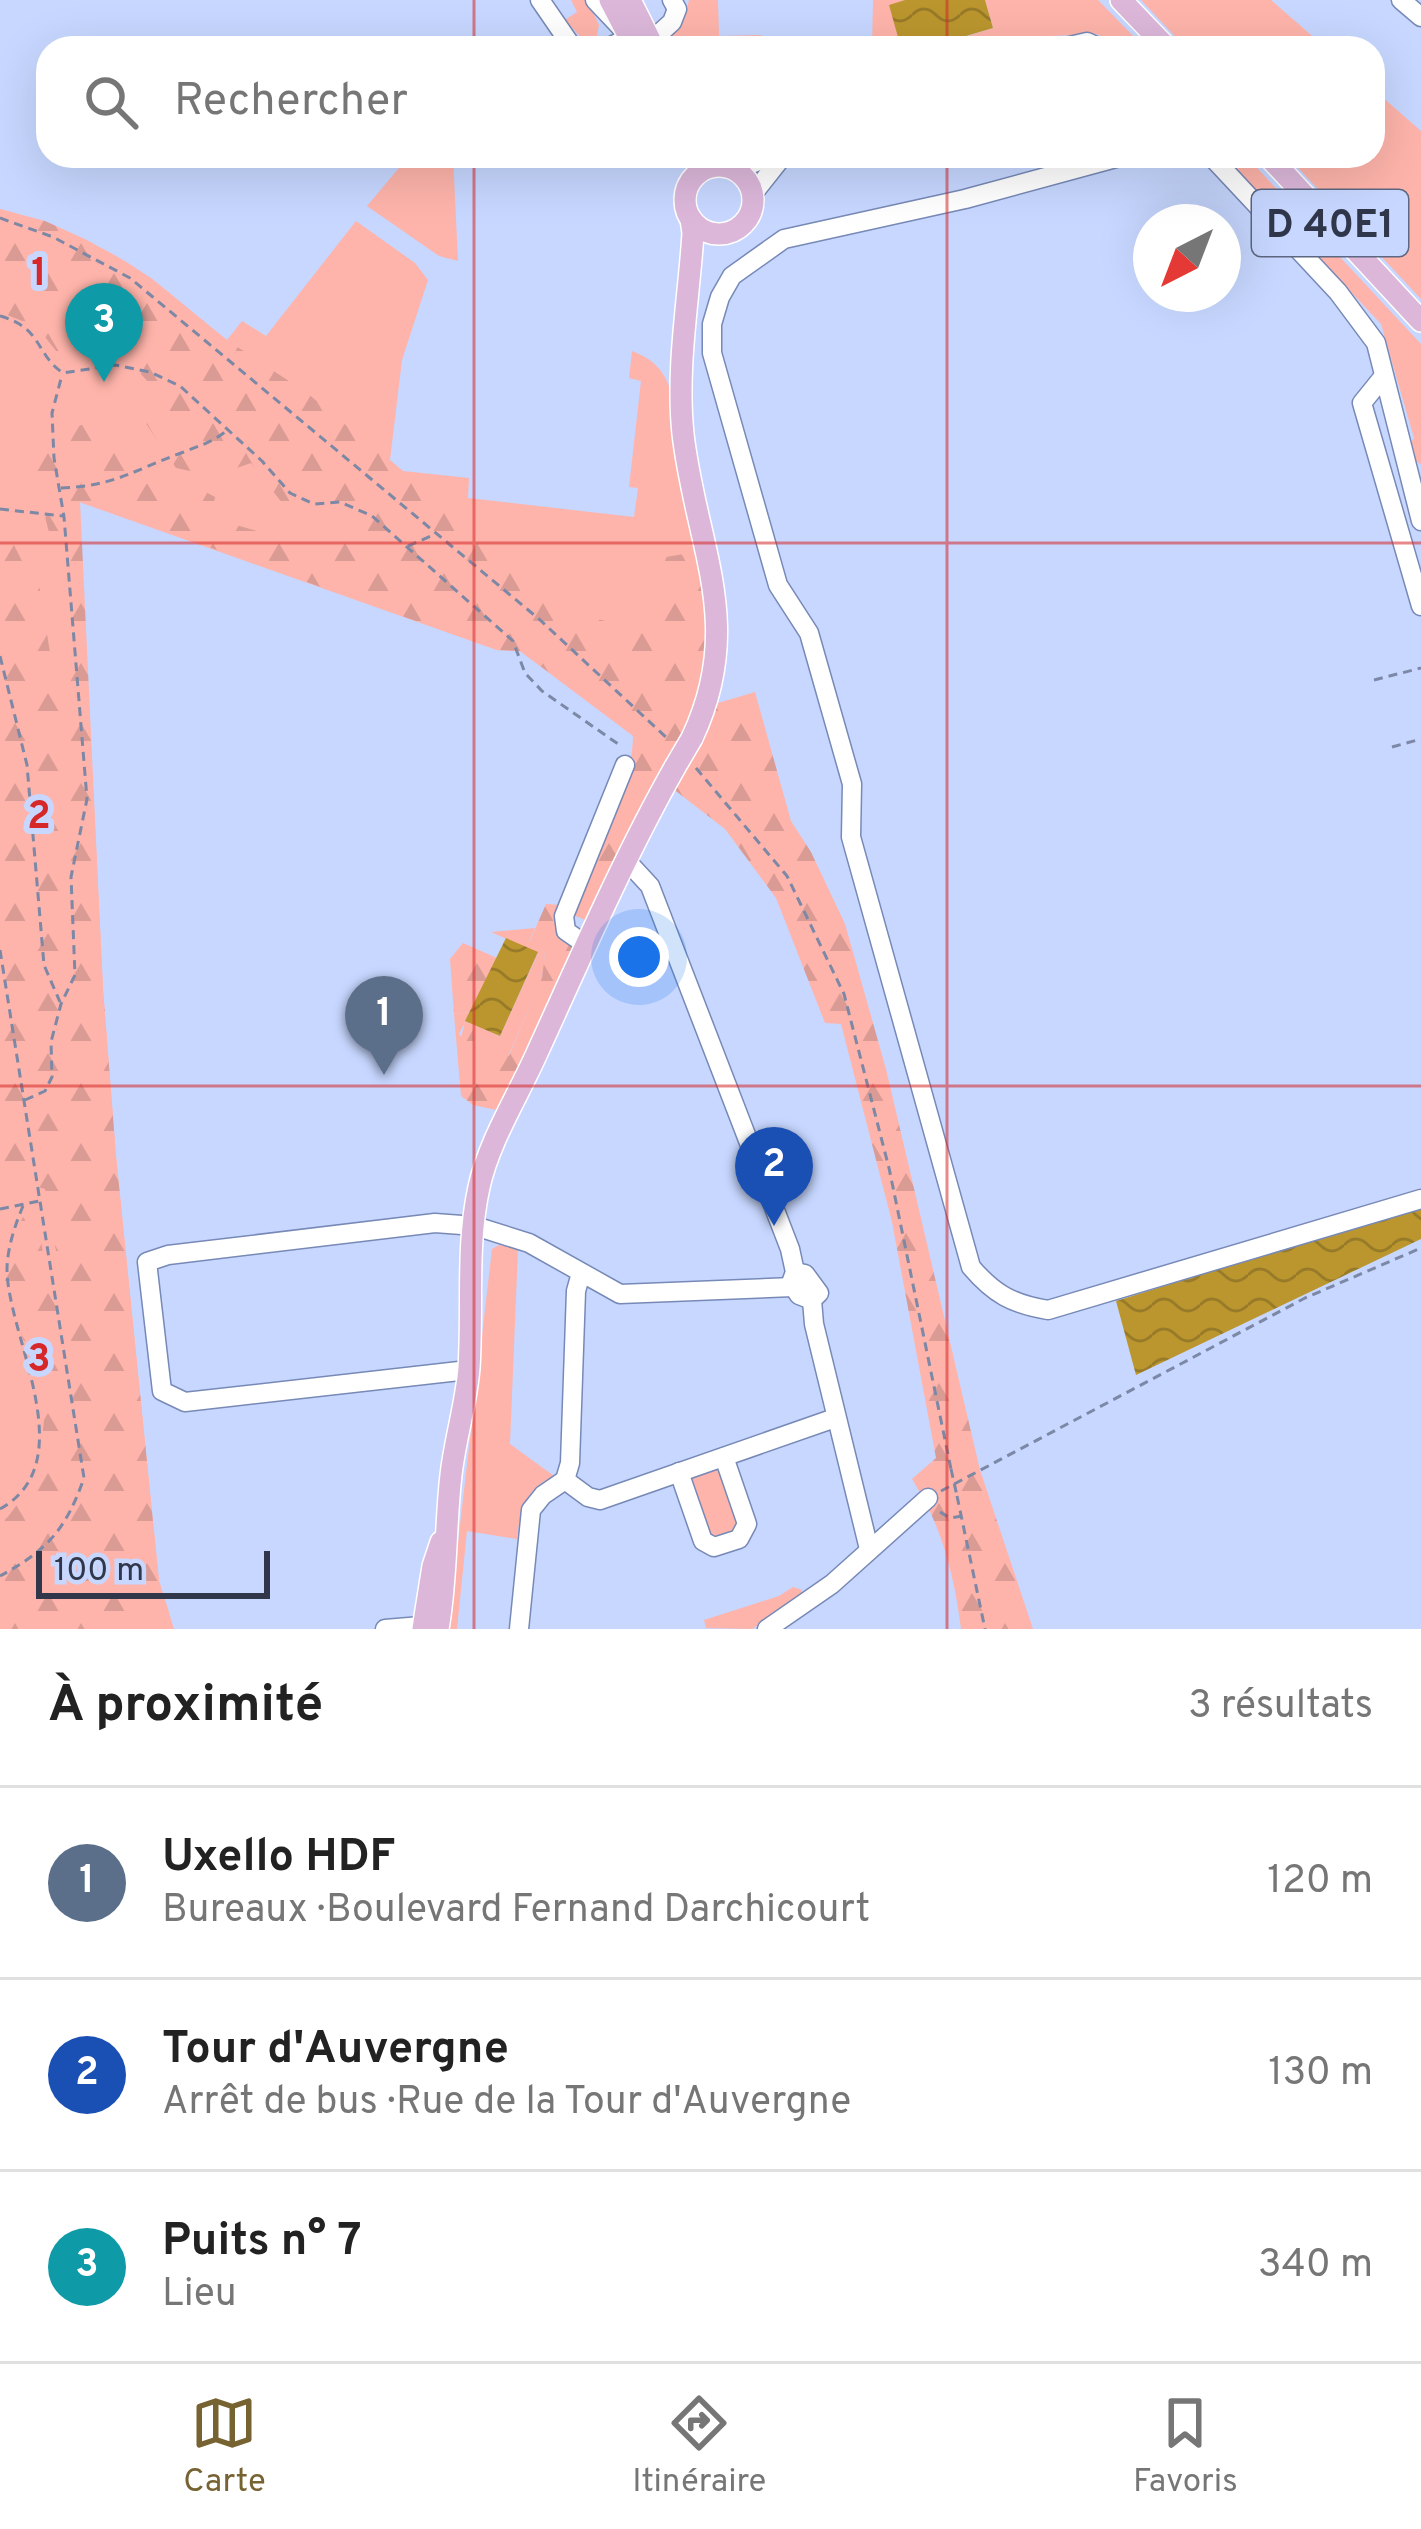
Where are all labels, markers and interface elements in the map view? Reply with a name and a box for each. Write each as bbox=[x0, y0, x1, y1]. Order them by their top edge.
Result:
search box bbox=[36, 36, 1385, 168]
icon: search bbox=[78, 69, 144, 135]
text: Rechercher bbox=[174, 74, 408, 131]
road number: D 40E1 bbox=[1252, 190, 1408, 256]
north arrow bbox=[1133, 204, 1241, 312]
text: 1 bbox=[31, 251, 47, 300]
pin: 3 bbox=[65, 283, 143, 382]
text: 2 bbox=[27, 794, 51, 843]
your location bbox=[609, 927, 669, 987]
pin: 1 bbox=[345, 976, 423, 1075]
pin: 2 bbox=[735, 1127, 813, 1226]
text: 3 bbox=[27, 1337, 51, 1386]
scale bar bbox=[36, 1545, 270, 1598]
text: 100 m bbox=[54, 1551, 144, 1593]
text: À proximité bbox=[48, 1675, 323, 1740]
text: 3 résultats bbox=[1188, 1683, 1373, 1732]
text: Uxello HDF bbox=[162, 1830, 395, 1887]
text: 1 bbox=[79, 1858, 95, 1907]
text: 120 m bbox=[1267, 1858, 1373, 1907]
text: Bureaux · Boulevard Fernand Darchicourt bbox=[162, 1887, 870, 1936]
text: Tour d'Auvergne bbox=[162, 2022, 509, 2079]
text: 2 bbox=[75, 2050, 99, 2099]
text: 130 m bbox=[1268, 2050, 1373, 2099]
text: Arrêt de bus · Rue de la Tour d'Auvergne bbox=[162, 2079, 851, 2128]
text: Puits n° 7 bbox=[162, 2214, 362, 2271]
text: 3 bbox=[75, 2242, 99, 2291]
text: 340 m bbox=[1258, 2242, 1373, 2291]
text: Lieu bbox=[162, 2271, 237, 2320]
tab: Carte bbox=[183, 2390, 266, 2504]
tab: Itinéraire bbox=[632, 2390, 766, 2504]
tab: Favoris bbox=[1133, 2390, 1238, 2504]

